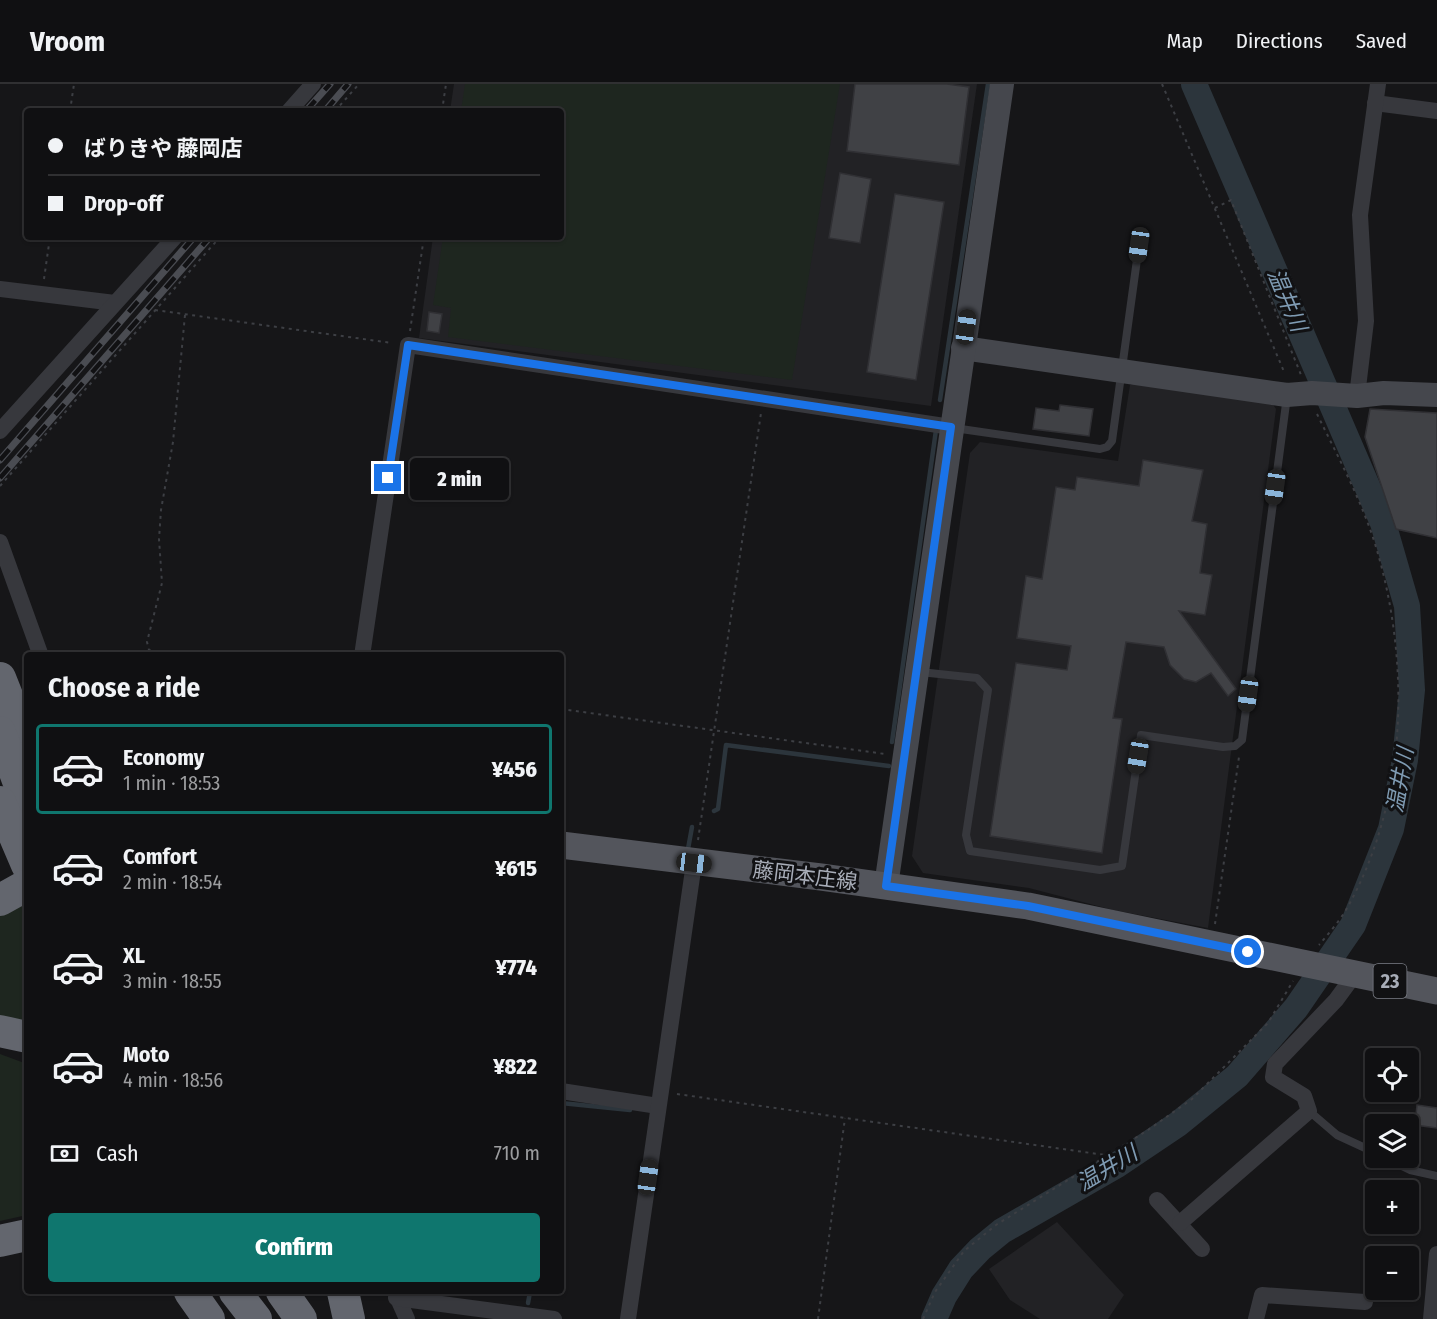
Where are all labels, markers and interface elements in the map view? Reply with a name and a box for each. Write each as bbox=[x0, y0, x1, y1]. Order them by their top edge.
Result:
text: Vroom bbox=[30, 25, 105, 58]
text: Map bbox=[1166, 28, 1203, 54]
text: Directions bbox=[1236, 28, 1323, 54]
text: Saved bbox=[1356, 28, 1407, 54]
text: ばりきや 藤岡店 bbox=[84, 135, 243, 162]
text: Drop-off bbox=[84, 190, 163, 217]
car bbox=[1128, 226, 1150, 264]
water label: 温井川 bbox=[1262, 264, 1313, 337]
car bbox=[955, 308, 977, 346]
callout: 2 min bbox=[409, 457, 508, 499]
route end bbox=[374, 464, 401, 491]
text: 2 min bbox=[437, 467, 482, 491]
car bbox=[1264, 468, 1286, 506]
text: Choose a ride bbox=[48, 672, 200, 704]
car bbox=[1237, 675, 1259, 713]
car bbox=[1126, 737, 1150, 775]
icon: car bbox=[51, 742, 105, 796]
water label: 温井川 bbox=[1381, 743, 1419, 815]
text: Economy bbox=[123, 744, 204, 771]
text: ¥456 bbox=[492, 756, 537, 783]
text: 1 min · 18:53 bbox=[123, 771, 220, 795]
icon: car bbox=[51, 841, 105, 895]
text: Comfort bbox=[123, 843, 197, 870]
car bbox=[675, 852, 713, 874]
text: ¥615 bbox=[495, 855, 537, 882]
street label: 藤岡本庄線 bbox=[751, 857, 859, 895]
text: 2 min · 18:54 bbox=[123, 870, 222, 894]
route start bbox=[1234, 938, 1261, 965]
icon: car bbox=[51, 940, 105, 994]
text: XL bbox=[123, 942, 145, 969]
text: ¥774 bbox=[495, 954, 537, 981]
road number: 23 bbox=[1374, 964, 1406, 998]
text: 3 min · 18:55 bbox=[123, 969, 222, 993]
icon: car bbox=[51, 1039, 105, 1093]
text: Moto bbox=[123, 1041, 170, 1068]
map controls bbox=[1365, 1048, 1419, 1300]
button: locate bbox=[1365, 1048, 1419, 1102]
text: ¥822 bbox=[493, 1053, 537, 1080]
text: 4 min · 18:56 bbox=[123, 1068, 223, 1092]
button: layers bbox=[1365, 1114, 1419, 1168]
icon: cash bbox=[48, 1137, 81, 1170]
water label: 温井川 bbox=[1072, 1138, 1144, 1197]
text: Cash bbox=[96, 1140, 139, 1167]
text: 710 m bbox=[494, 1141, 540, 1165]
car bbox=[637, 1158, 659, 1196]
button: + bbox=[1365, 1180, 1419, 1234]
button: Confirm bbox=[48, 1213, 540, 1282]
button: − bbox=[1365, 1246, 1419, 1300]

